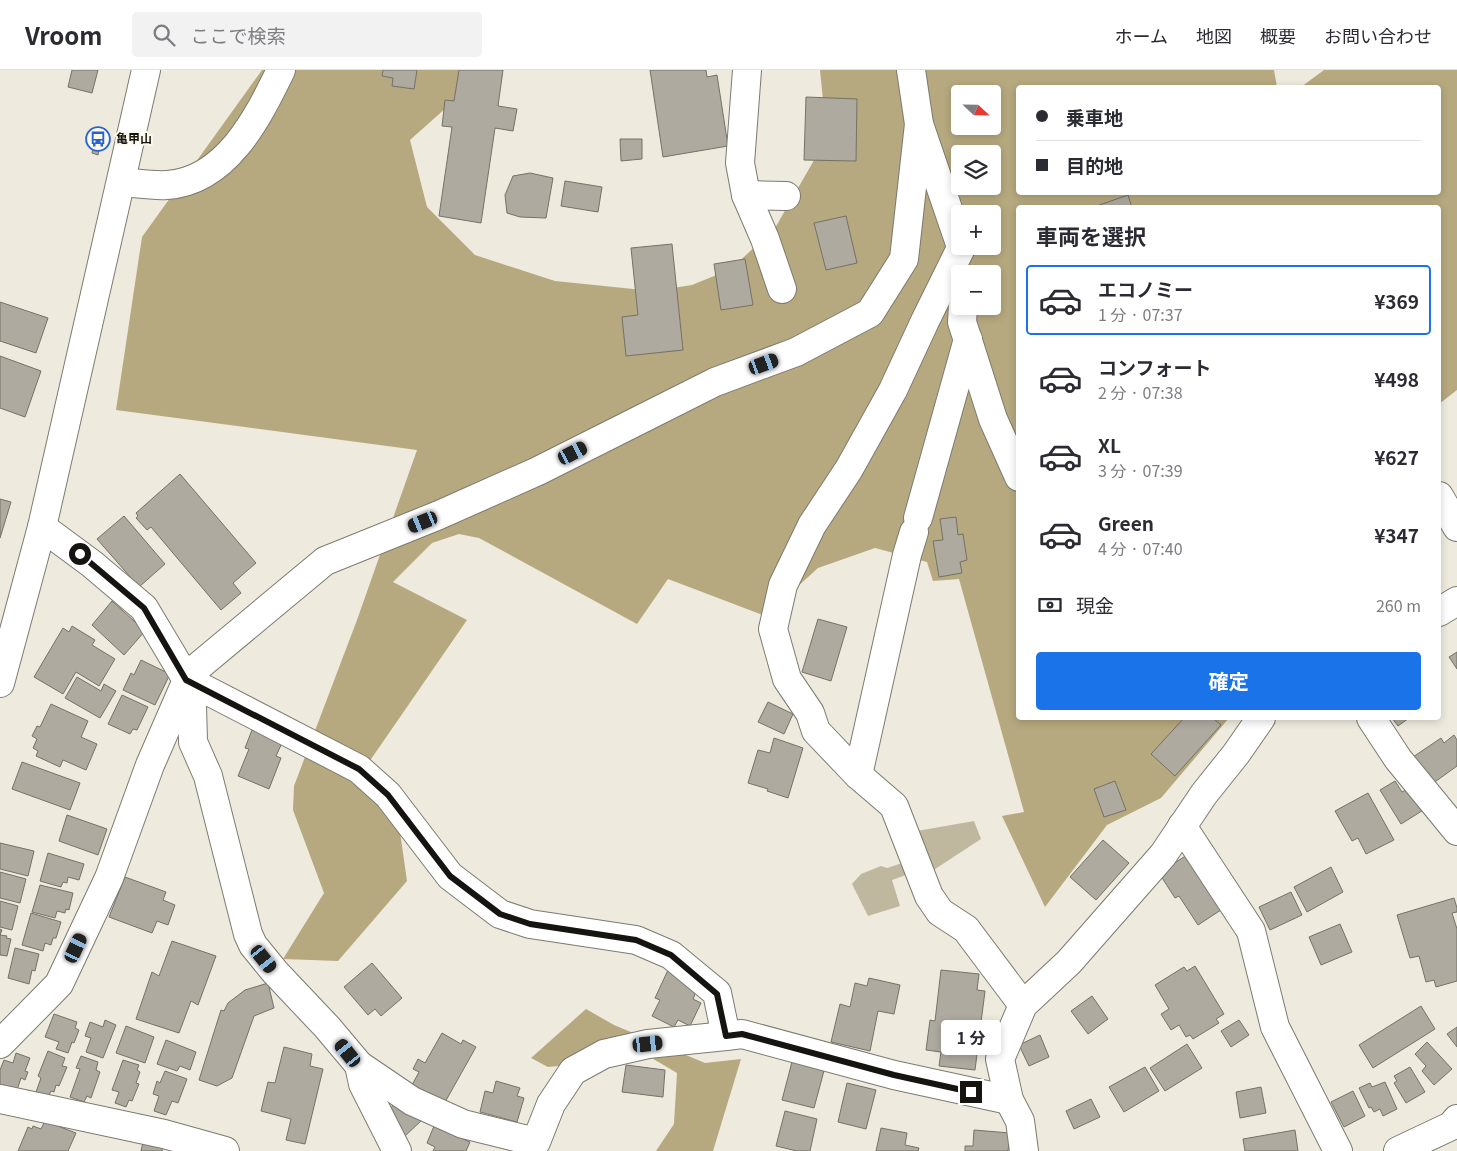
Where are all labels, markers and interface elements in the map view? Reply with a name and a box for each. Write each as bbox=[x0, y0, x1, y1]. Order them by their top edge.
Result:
search box bbox=[132, 12, 482, 57]
text: Vroom bbox=[25, 17, 102, 52]
icon: search bbox=[150, 21, 178, 49]
text: ここで検索 bbox=[190, 21, 285, 48]
text: ホーム bbox=[1115, 22, 1168, 48]
text: 地図 bbox=[1196, 22, 1232, 48]
text: 概要 bbox=[1260, 22, 1296, 48]
text: お問い合わせ bbox=[1324, 22, 1432, 48]
north arrow bbox=[951, 85, 1001, 135]
map controls bbox=[951, 85, 1001, 315]
text: 乗車地 bbox=[1066, 103, 1123, 130]
bus stop icon: 亀甲山 bbox=[85, 126, 111, 152]
place label: 亀甲山 bbox=[116, 129, 152, 146]
button: layers bbox=[951, 145, 1001, 195]
text: 目的地 bbox=[1066, 151, 1123, 178]
button: + bbox=[951, 205, 1001, 255]
text: 車両を選択 bbox=[1036, 219, 1146, 251]
button: − bbox=[951, 265, 1001, 315]
text: エコノミー bbox=[1098, 275, 1193, 302]
icon: car bbox=[1038, 278, 1083, 323]
text: ¥369 bbox=[1374, 287, 1419, 314]
text: 1 分 · 07:37 bbox=[1098, 302, 1183, 326]
car bbox=[747, 352, 780, 376]
text: コンフォート bbox=[1098, 353, 1211, 380]
icon: car bbox=[1038, 356, 1083, 401]
text: ¥498 bbox=[1374, 365, 1419, 392]
text: 2 分 · 07:38 bbox=[1098, 380, 1183, 404]
text: XL bbox=[1098, 431, 1121, 458]
icon: car bbox=[1038, 434, 1083, 479]
car bbox=[556, 440, 589, 466]
text: ¥627 bbox=[1374, 443, 1419, 470]
text: 3 分 · 07:39 bbox=[1098, 458, 1183, 482]
car bbox=[406, 509, 439, 535]
text: Green bbox=[1098, 509, 1154, 536]
icon: car bbox=[1038, 512, 1083, 557]
text: ¥347 bbox=[1374, 521, 1419, 548]
text: 4 分 · 07:40 bbox=[1098, 536, 1183, 560]
route start bbox=[69, 543, 91, 565]
icon: cash bbox=[1036, 591, 1064, 619]
text: 現金 bbox=[1076, 591, 1114, 618]
text: 260 m bbox=[1376, 593, 1421, 617]
button: 確定 bbox=[1036, 652, 1421, 710]
car bbox=[62, 931, 89, 965]
car bbox=[248, 943, 279, 975]
callout: 1 分 bbox=[941, 1020, 1001, 1054]
text: 1 分 bbox=[956, 1025, 986, 1049]
car bbox=[632, 1035, 663, 1053]
car bbox=[332, 1037, 363, 1069]
route end bbox=[960, 1081, 982, 1103]

